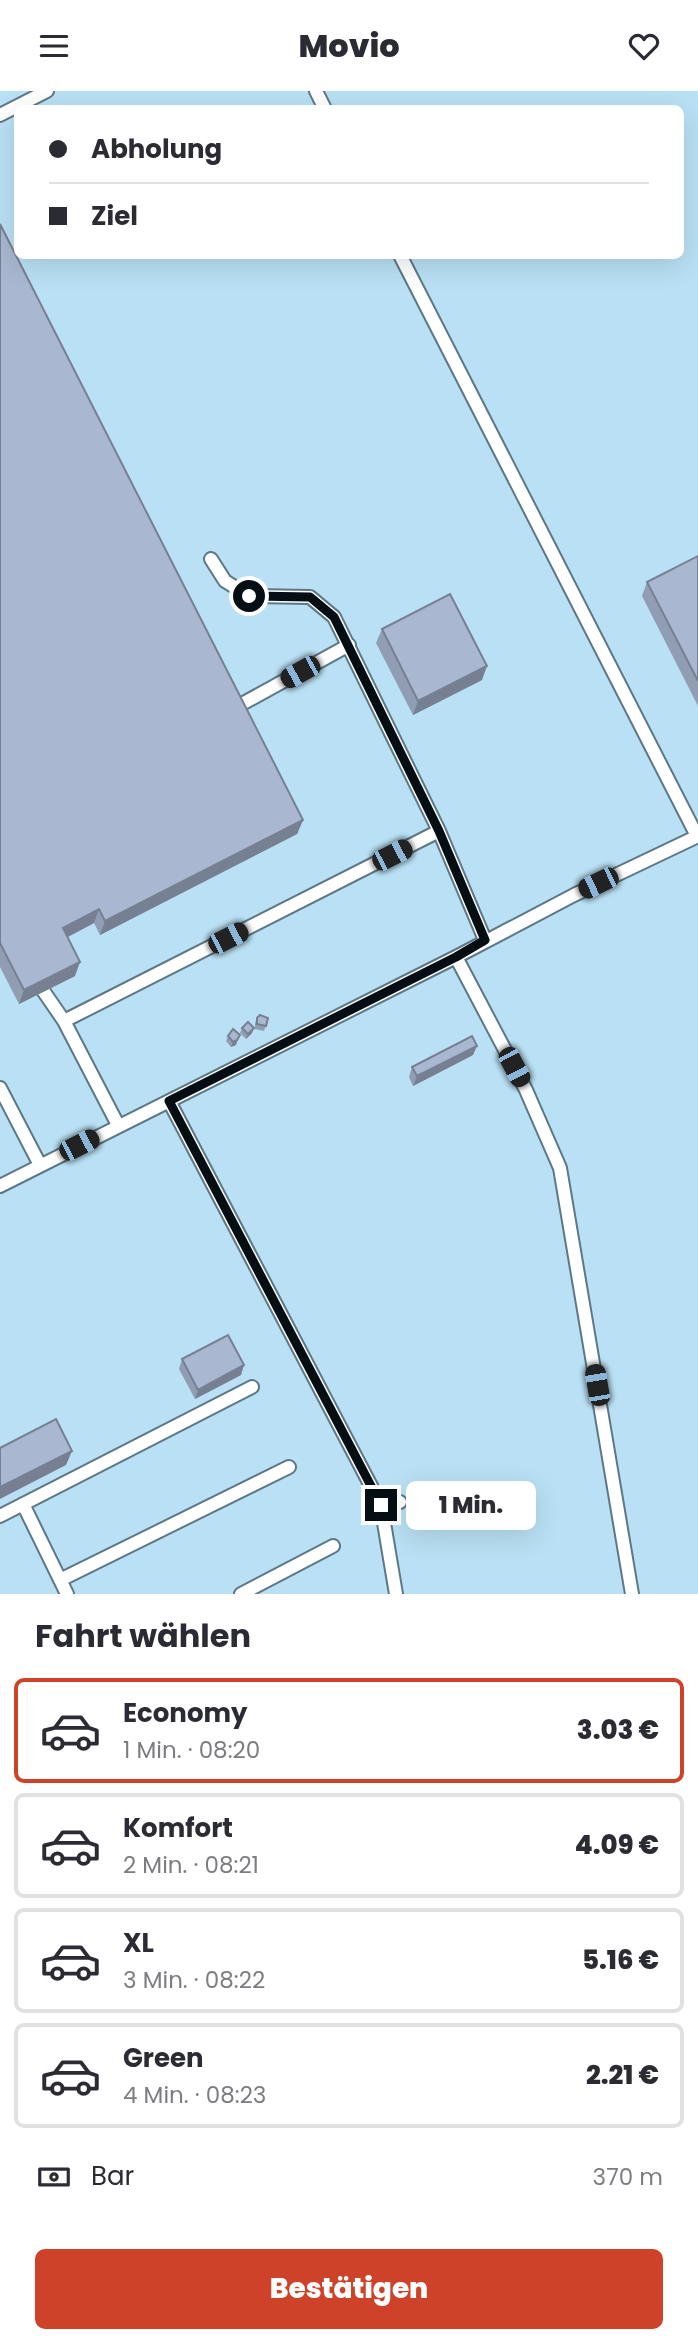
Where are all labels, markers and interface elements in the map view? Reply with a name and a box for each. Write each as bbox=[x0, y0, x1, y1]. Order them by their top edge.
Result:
text: Movio bbox=[298, 23, 400, 68]
icon: menu bbox=[35, 27, 73, 65]
icon: heart bbox=[625, 27, 663, 65]
text: Abholung bbox=[91, 131, 222, 167]
text: Ziel bbox=[91, 198, 138, 234]
route start bbox=[233, 580, 265, 612]
car bbox=[277, 653, 324, 691]
car bbox=[369, 836, 416, 874]
car bbox=[575, 864, 622, 902]
car bbox=[205, 919, 252, 957]
car bbox=[495, 1044, 534, 1090]
car bbox=[56, 1126, 103, 1164]
car bbox=[584, 1362, 611, 1408]
callout: 1 Min. bbox=[406, 1481, 535, 1529]
route end bbox=[365, 1489, 397, 1521]
text: 1 Min. bbox=[439, 1489, 503, 1521]
text: Fahrt wählen bbox=[35, 1613, 251, 1658]
text: Economy bbox=[123, 1695, 247, 1731]
icon: car bbox=[39, 1699, 102, 1762]
text: 3.03 € bbox=[577, 1712, 659, 1748]
text: 1 Min. · 08:20 bbox=[123, 1734, 260, 1766]
text: Komfort bbox=[123, 1810, 233, 1846]
icon: car bbox=[39, 1814, 102, 1877]
text: 4.09 € bbox=[575, 1827, 659, 1863]
text: 2 Min. · 08:21 bbox=[123, 1849, 259, 1881]
text: XL bbox=[123, 1925, 154, 1961]
icon: car bbox=[39, 1929, 102, 1992]
text: 5.16 € bbox=[582, 1942, 659, 1978]
text: 3 Min. · 08:22 bbox=[123, 1964, 265, 1996]
text: Green bbox=[123, 2040, 204, 2076]
icon: car bbox=[39, 2044, 102, 2107]
text: 2.21 € bbox=[586, 2057, 659, 2093]
text: 4 Min. · 08:23 bbox=[123, 2079, 266, 2111]
icon: cash bbox=[35, 2158, 73, 2196]
text: Bar bbox=[91, 2158, 134, 2194]
text: 370 m bbox=[593, 2161, 663, 2193]
button: Bestätigen bbox=[35, 2249, 663, 2329]

